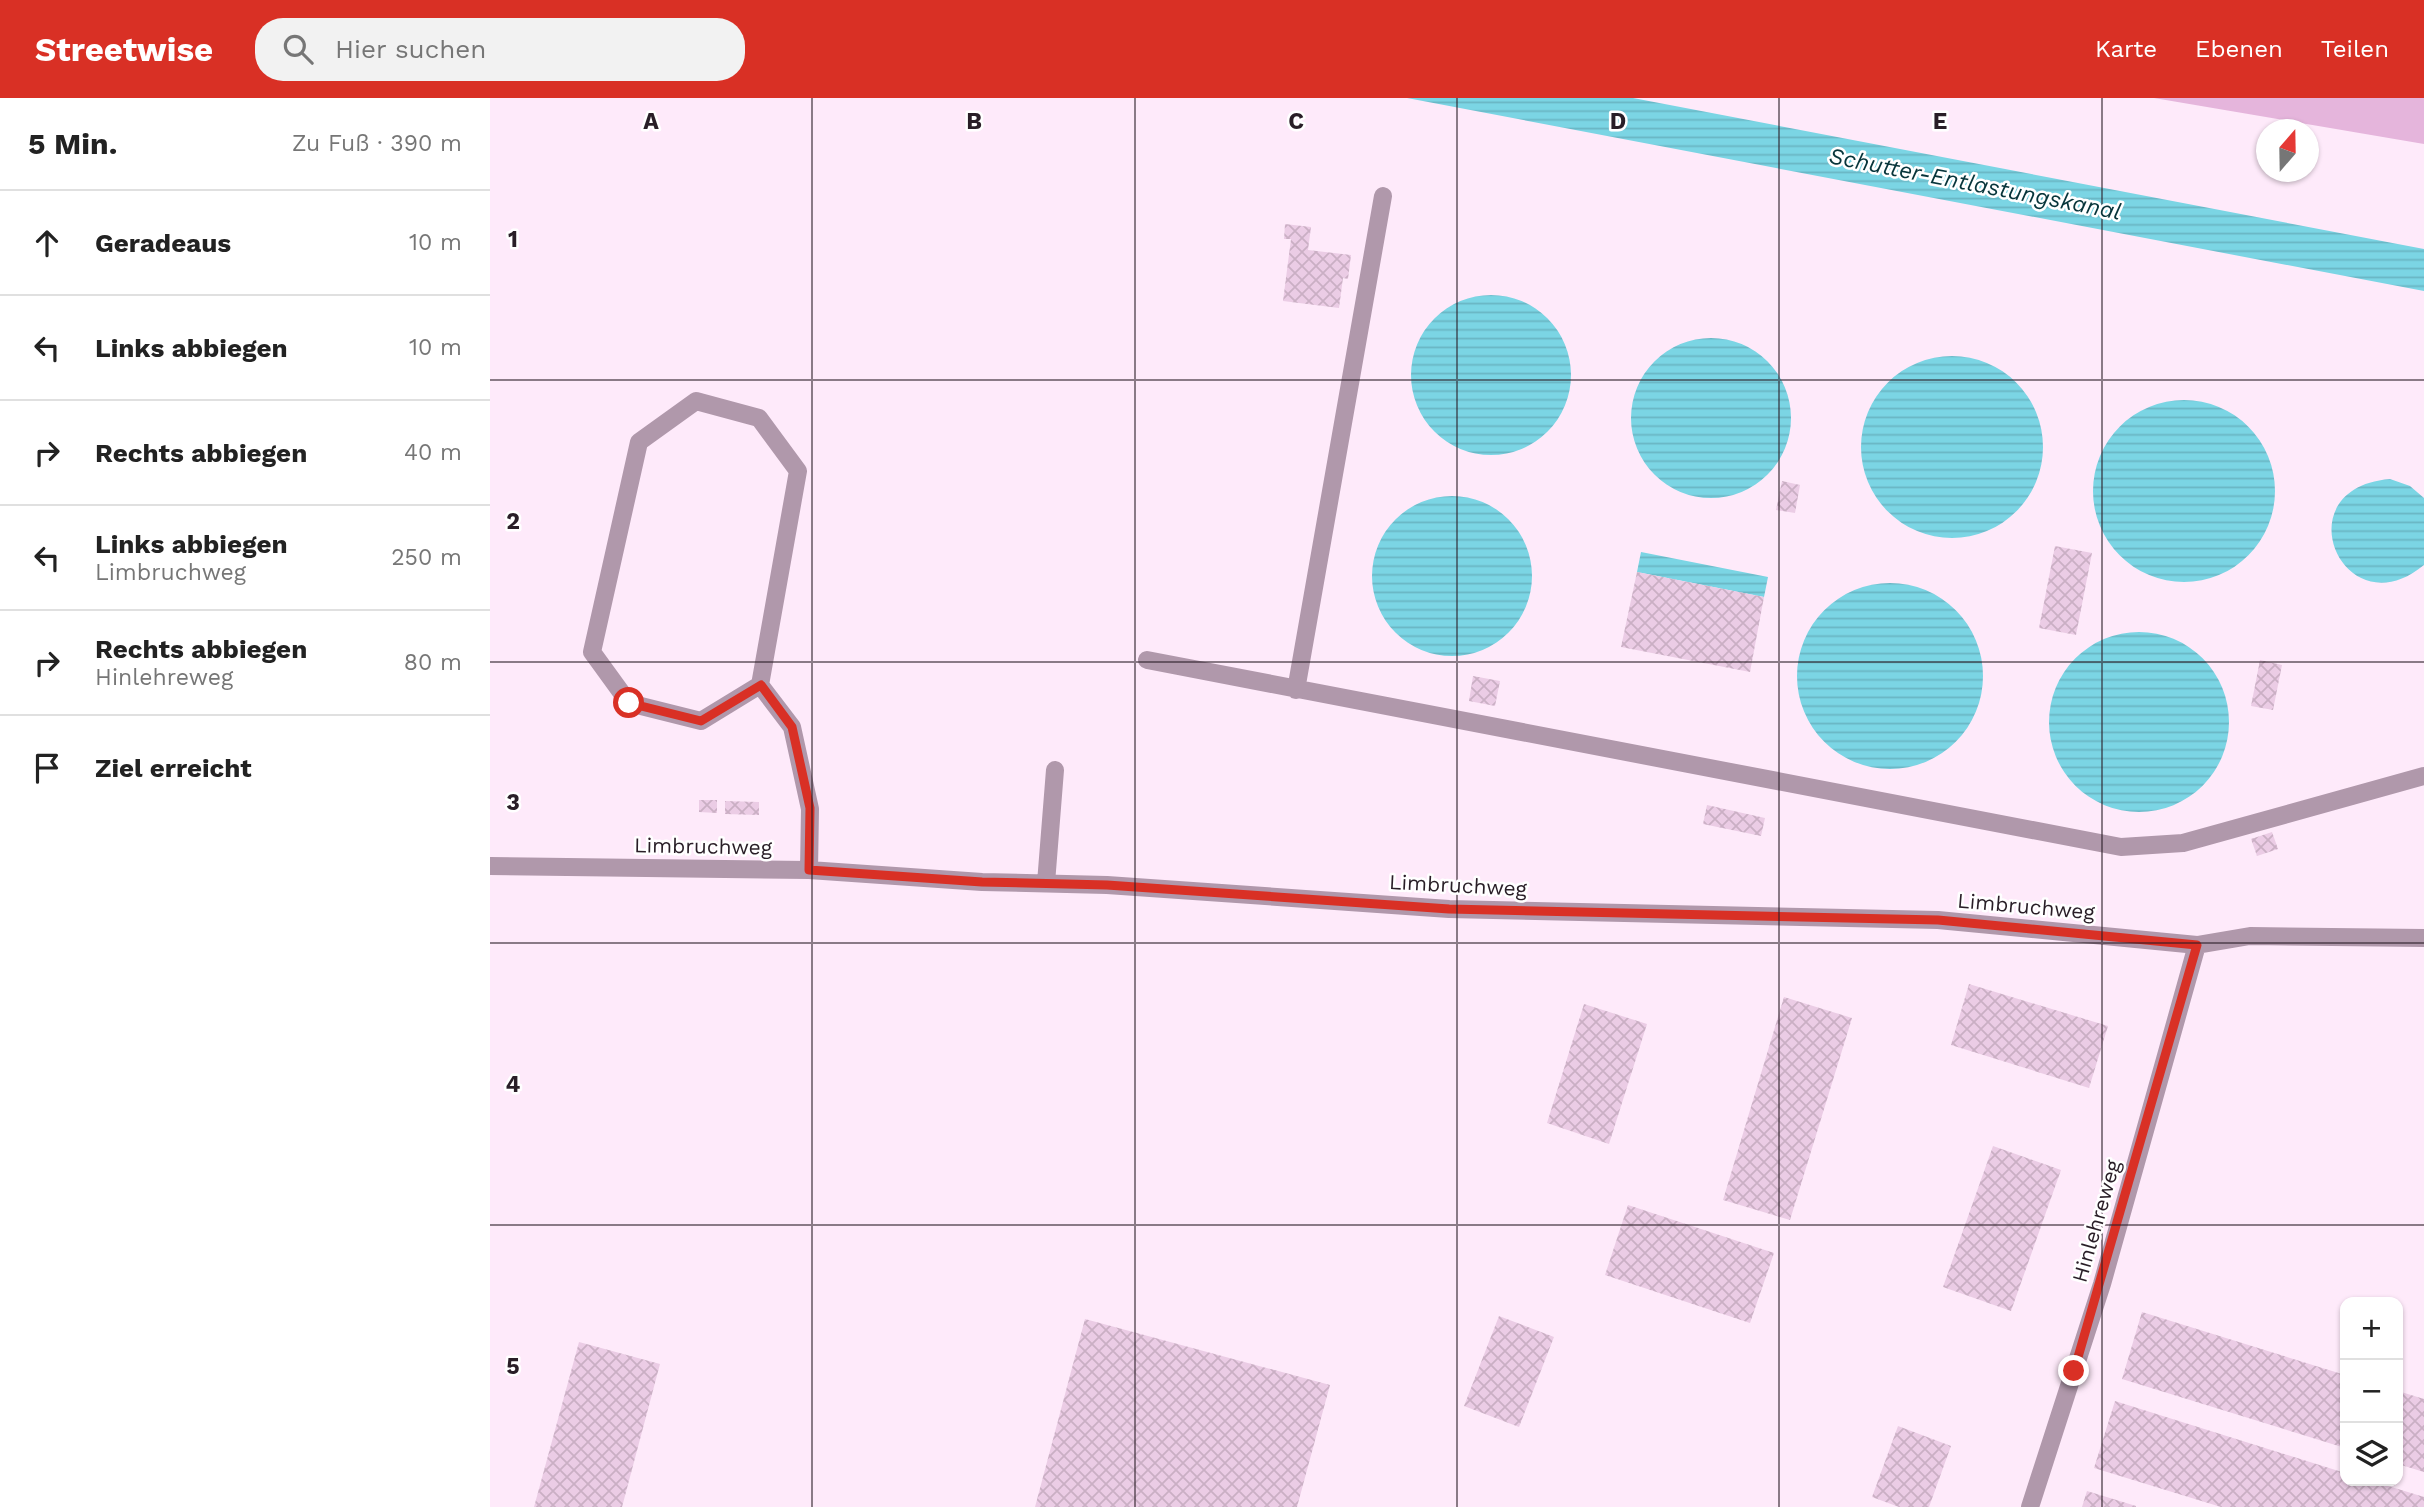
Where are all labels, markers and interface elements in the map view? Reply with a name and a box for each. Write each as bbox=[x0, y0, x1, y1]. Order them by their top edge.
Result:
search box bbox=[255, 18, 745, 81]
text: Streetwise bbox=[35, 30, 213, 69]
icon: search bbox=[279, 30, 317, 68]
text: Hier suchen bbox=[335, 34, 486, 64]
text: Karte bbox=[2095, 35, 2157, 63]
text: Ebenen bbox=[2195, 35, 2283, 63]
text: Teilen bbox=[2321, 35, 2389, 63]
text: A bbox=[643, 108, 659, 135]
text: B bbox=[966, 108, 982, 135]
text: C bbox=[1288, 108, 1304, 135]
text: D bbox=[1610, 108, 1626, 135]
text: E bbox=[1933, 108, 1947, 135]
north arrow bbox=[2256, 119, 2319, 182]
text: 5 Min. bbox=[28, 126, 117, 161]
text: Zu Fuß · 390 m bbox=[292, 130, 462, 157]
water label: Schutter-Entlastungskanal bbox=[1827, 142, 2123, 226]
icon: ahead bbox=[28, 224, 66, 262]
text: 1 bbox=[508, 226, 518, 253]
text: Geradeaus bbox=[95, 228, 231, 258]
text: 10 m bbox=[409, 229, 462, 256]
icon: left bbox=[28, 329, 66, 367]
text: Links abbiegen bbox=[95, 333, 288, 363]
text: 10 m bbox=[409, 334, 462, 361]
icon: right bbox=[28, 434, 66, 472]
text: Rechts abbiegen bbox=[95, 438, 307, 468]
text: 40 m bbox=[404, 439, 462, 466]
text: 2 bbox=[506, 508, 520, 535]
text: Links abbiegen bbox=[95, 529, 288, 559]
icon: left bbox=[28, 539, 66, 577]
text: 250 m bbox=[391, 544, 462, 571]
text: Limbruchweg bbox=[95, 559, 246, 586]
text: Rechts abbiegen bbox=[95, 634, 307, 664]
icon: right bbox=[28, 644, 66, 682]
text: 80 m bbox=[404, 649, 462, 676]
text: Hinlehreweg bbox=[95, 664, 233, 691]
route start bbox=[613, 687, 644, 718]
icon: arrive bbox=[28, 749, 66, 787]
text: Ziel erreicht bbox=[95, 753, 252, 783]
text: 3 bbox=[506, 789, 520, 816]
street label: Limbruchweg bbox=[634, 832, 773, 860]
street label: Limbruchweg bbox=[1388, 869, 1528, 901]
street label: Limbruchweg bbox=[1956, 888, 2097, 925]
text: 4 bbox=[506, 1071, 521, 1098]
street label: Hinlehreweg bbox=[2067, 1156, 2126, 1285]
map controls bbox=[2340, 1297, 2403, 1486]
button: + bbox=[2340, 1297, 2403, 1360]
text: 5 bbox=[506, 1353, 520, 1380]
route end bbox=[2058, 1355, 2089, 1386]
button: − bbox=[2340, 1360, 2403, 1423]
button: layers bbox=[2340, 1423, 2403, 1486]

